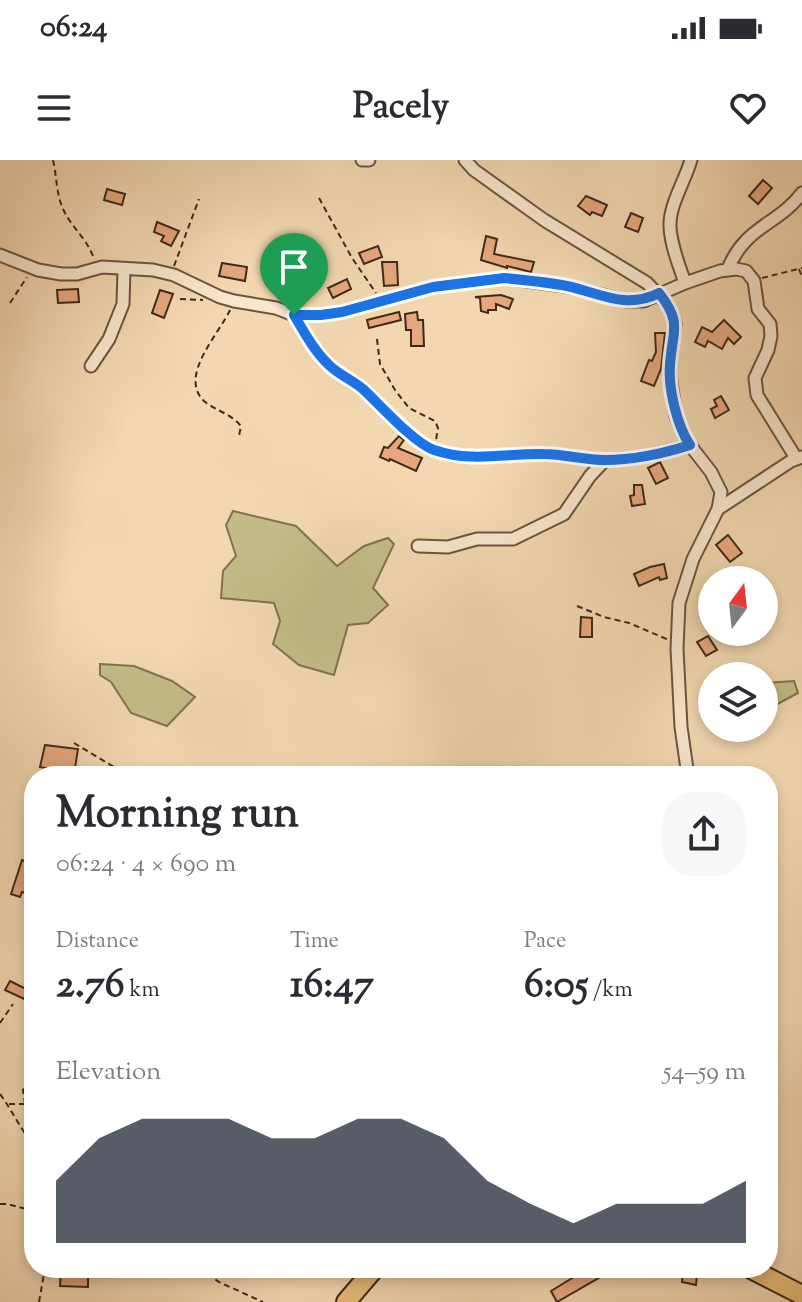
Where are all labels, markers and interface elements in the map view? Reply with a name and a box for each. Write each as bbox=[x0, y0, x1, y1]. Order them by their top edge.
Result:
text: 06:24 bbox=[40, 7, 107, 50]
text: Pacely bbox=[353, 82, 449, 134]
icon: menu bbox=[32, 86, 76, 130]
icon: heart bbox=[726, 86, 770, 130]
pin bbox=[260, 233, 328, 315]
icon: arrive bbox=[272, 245, 316, 289]
north arrow bbox=[698, 566, 778, 646]
map controls bbox=[698, 566, 778, 742]
button: layers bbox=[698, 662, 778, 742]
text: Morning run bbox=[56, 784, 299, 847]
button: share bbox=[662, 792, 746, 876]
text: 06:24 · 4 × 690 m bbox=[56, 846, 236, 883]
text: Distance bbox=[56, 926, 139, 958]
text: Time bbox=[290, 926, 339, 958]
text: Pace bbox=[524, 926, 566, 958]
text: 2.76 bbox=[56, 958, 125, 1015]
text: 16:47 bbox=[290, 958, 374, 1015]
text: 6:05 bbox=[524, 958, 588, 1015]
text: km bbox=[125, 975, 160, 1007]
text: /km bbox=[588, 975, 633, 1007]
text: Elevation bbox=[56, 1054, 161, 1091]
text: 54–59 m bbox=[663, 1054, 746, 1091]

